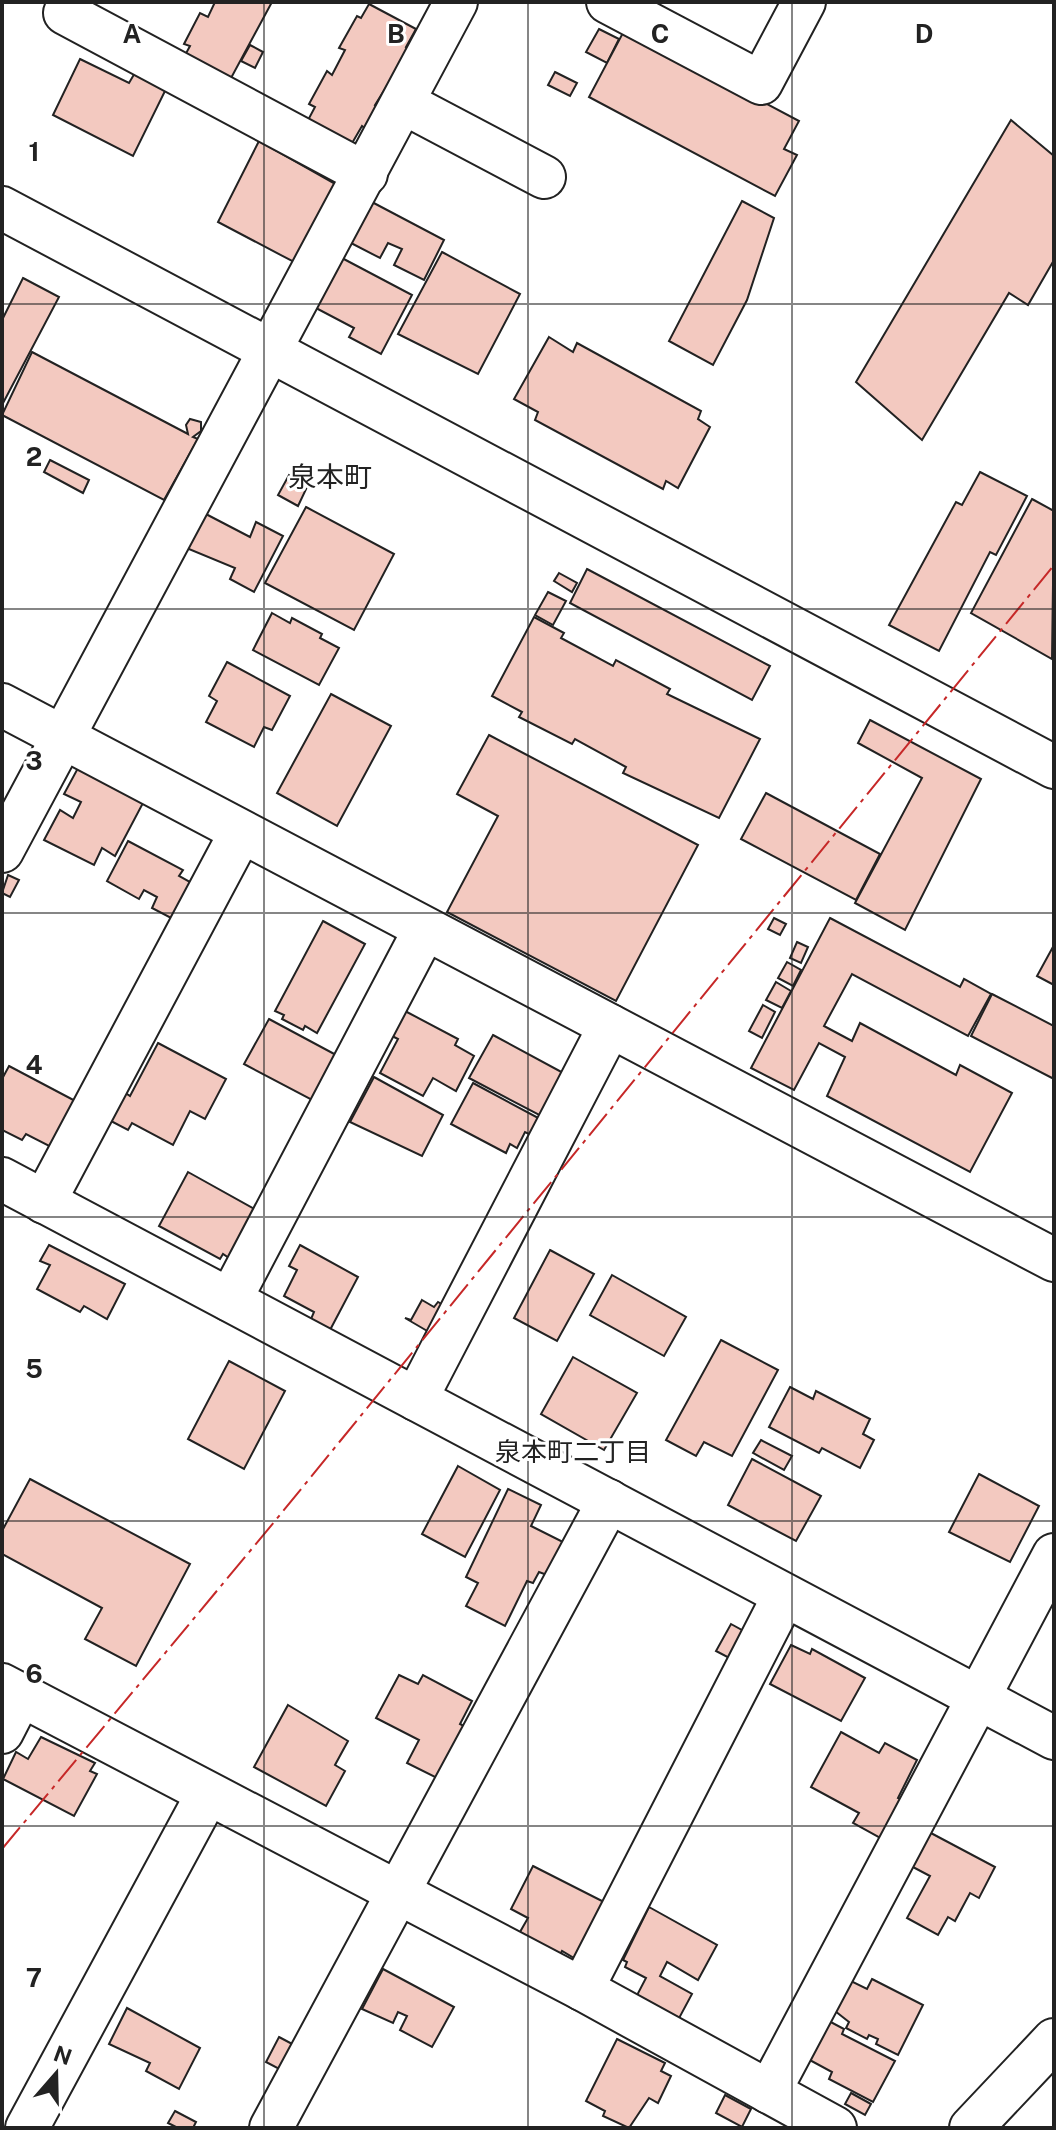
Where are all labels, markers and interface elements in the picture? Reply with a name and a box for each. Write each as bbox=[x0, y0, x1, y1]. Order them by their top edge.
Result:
text: A bbox=[123, 18, 142, 49]
text: B bbox=[387, 18, 405, 49]
text: C bbox=[651, 18, 669, 49]
text: D bbox=[915, 18, 933, 49]
text: 1 bbox=[28, 136, 40, 167]
text: 2 bbox=[26, 441, 42, 472]
district label: 泉本町 bbox=[288, 460, 372, 493]
text: 3 bbox=[25, 745, 43, 776]
text: 4 bbox=[25, 1049, 43, 1080]
text: 5 bbox=[25, 1353, 43, 1384]
district label: 泉本町二丁目 bbox=[495, 1436, 651, 1467]
text: 6 bbox=[25, 1658, 43, 1689]
text: 7 bbox=[26, 1962, 42, 1993]
north arrow bbox=[16, 2034, 96, 2114]
text: N bbox=[50, 2040, 75, 2070]

